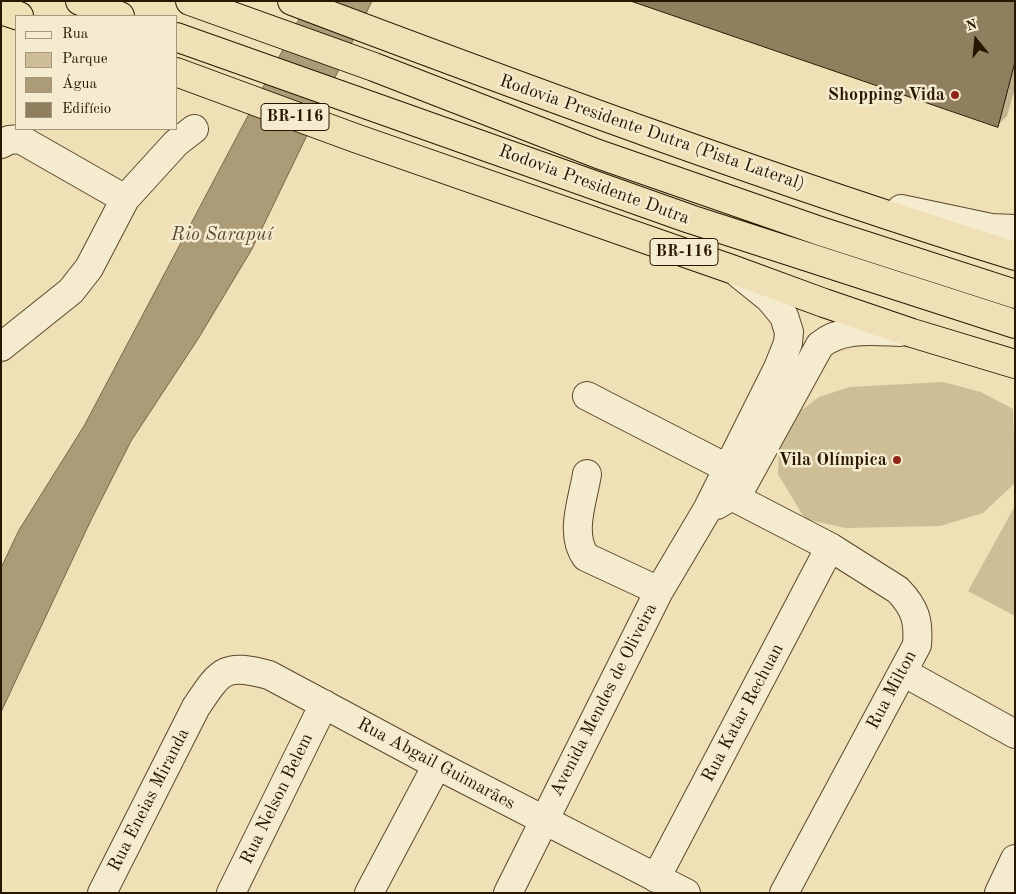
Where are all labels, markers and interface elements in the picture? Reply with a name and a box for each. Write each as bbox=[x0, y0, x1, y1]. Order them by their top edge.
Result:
legend bbox=[15, 15, 178, 130]
north arrow bbox=[951, 15, 1001, 65]
text: N bbox=[964, 17, 979, 34]
text: Rua bbox=[62, 27, 88, 42]
text: Parque bbox=[62, 52, 108, 67]
street label: Rodovia Presidente Dutra (Pista Lateral) bbox=[496, 70, 808, 196]
text: Água bbox=[62, 77, 97, 92]
place label: Shopping Vida bbox=[828, 84, 945, 106]
marker: Shopping Vida bbox=[949, 89, 961, 101]
text: Edifício bbox=[62, 102, 111, 117]
road number: BR-116 bbox=[261, 104, 329, 130]
street label: Rodovia Presidente Dutra bbox=[496, 140, 692, 230]
water label: Rio Sarapuí bbox=[171, 224, 273, 246]
road number: BR-116 bbox=[650, 238, 718, 266]
place label: Vila Olímpica bbox=[778, 449, 887, 471]
marker: Vila Olímpica bbox=[891, 454, 903, 466]
street label: Avenida Mendes de Oliveira bbox=[546, 600, 662, 800]
street label: Rua Katar Rechuan bbox=[697, 640, 789, 786]
street label: Rua Milton bbox=[862, 647, 922, 733]
street label: Rua Abgail Guimarães bbox=[353, 713, 519, 815]
street label: Rua Eneias Miranda bbox=[104, 725, 194, 875]
street label: Rua Nelson Belem bbox=[236, 730, 318, 868]

